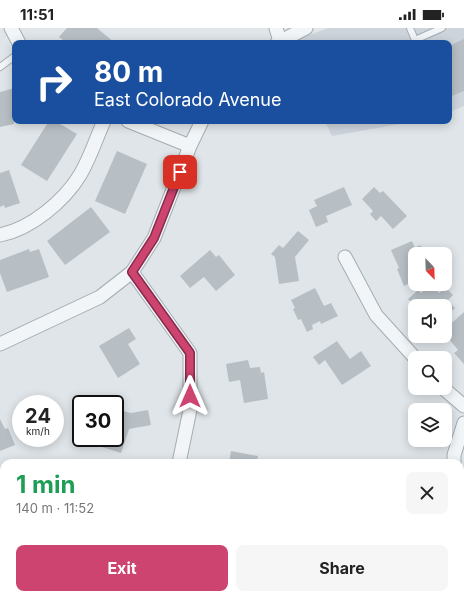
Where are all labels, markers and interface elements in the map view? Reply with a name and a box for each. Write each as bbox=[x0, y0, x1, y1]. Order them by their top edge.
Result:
text: 11:51 bbox=[20, 5, 54, 24]
text: 80 m bbox=[94, 55, 163, 89]
icon: right bbox=[28, 56, 80, 108]
text: East Colorado Avenue bbox=[94, 89, 281, 110]
pin bbox=[163, 155, 197, 189]
icon: arrive bbox=[169, 161, 191, 183]
north arrow bbox=[408, 247, 452, 291]
map controls bbox=[408, 247, 452, 447]
button: sound bbox=[408, 299, 452, 343]
button: search bbox=[408, 351, 452, 395]
position arrow bbox=[169, 375, 211, 417]
speed limit sign: 30 bbox=[72, 395, 124, 447]
button: layers bbox=[408, 403, 452, 447]
text: 24 bbox=[25, 404, 51, 428]
text: km/h bbox=[26, 425, 50, 437]
text: 1 min bbox=[16, 470, 75, 499]
button: close bbox=[406, 472, 448, 514]
text: 140 m · 11:52 bbox=[16, 500, 94, 516]
button: Exit bbox=[16, 545, 228, 591]
button: Share bbox=[236, 545, 448, 591]

